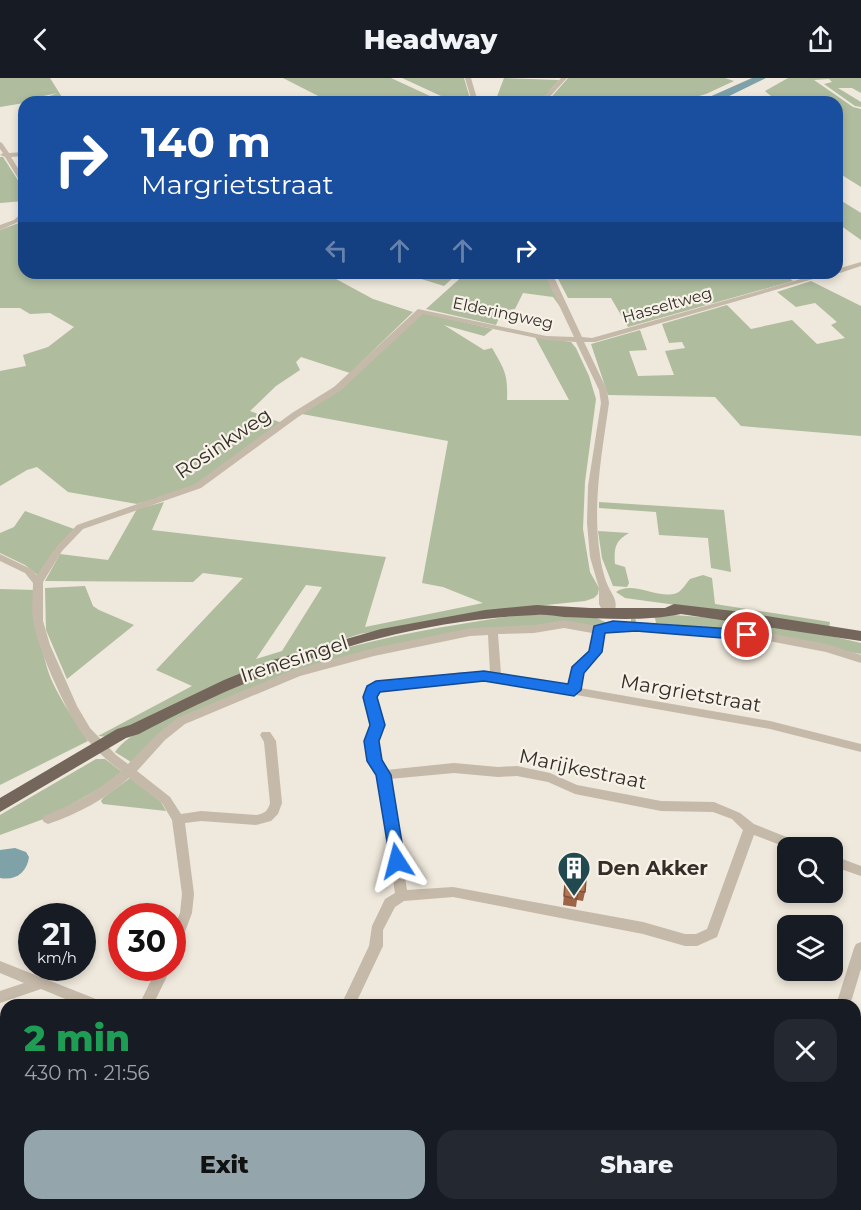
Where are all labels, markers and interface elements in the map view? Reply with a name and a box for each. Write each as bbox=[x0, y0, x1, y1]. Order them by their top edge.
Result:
icon: back bbox=[24, 23, 57, 56]
text: Headway bbox=[364, 23, 497, 56]
icon: share bbox=[804, 23, 837, 56]
text: 140 m bbox=[141, 116, 271, 168]
icon: right bbox=[42, 120, 120, 198]
text: Margrietstraat bbox=[141, 168, 334, 201]
icon: left bbox=[320, 234, 353, 267]
icon: ahead bbox=[383, 234, 416, 267]
icon: ahead bbox=[446, 234, 479, 267]
icon: right bbox=[509, 234, 542, 267]
street label: Hasseltweg bbox=[620, 283, 714, 327]
street label: Elderingweg bbox=[451, 293, 555, 333]
street label: Rosinkweg bbox=[171, 402, 275, 484]
pin bbox=[721, 609, 772, 660]
icon: arrive bbox=[730, 618, 763, 651]
street label: Irenesingel bbox=[237, 630, 351, 688]
street label: Margrietstraat bbox=[619, 669, 763, 717]
street label: Marijkestraat bbox=[517, 744, 649, 794]
position arrow bbox=[365, 829, 429, 893]
map controls bbox=[777, 837, 843, 981]
button: search bbox=[777, 837, 843, 903]
building icon: Den Akker bbox=[556, 850, 592, 897]
place label: Den Akker bbox=[597, 856, 708, 880]
speed limit sign: 30 bbox=[108, 903, 186, 981]
button: layers bbox=[777, 915, 843, 981]
text: 21 bbox=[42, 916, 72, 953]
text: km/h bbox=[37, 948, 77, 967]
text: 2 min bbox=[24, 1016, 130, 1060]
button: close bbox=[774, 1019, 837, 1082]
text: 430 m · 21:56 bbox=[24, 1061, 150, 1085]
button: Exit bbox=[24, 1130, 425, 1199]
button: Share bbox=[437, 1130, 837, 1199]

